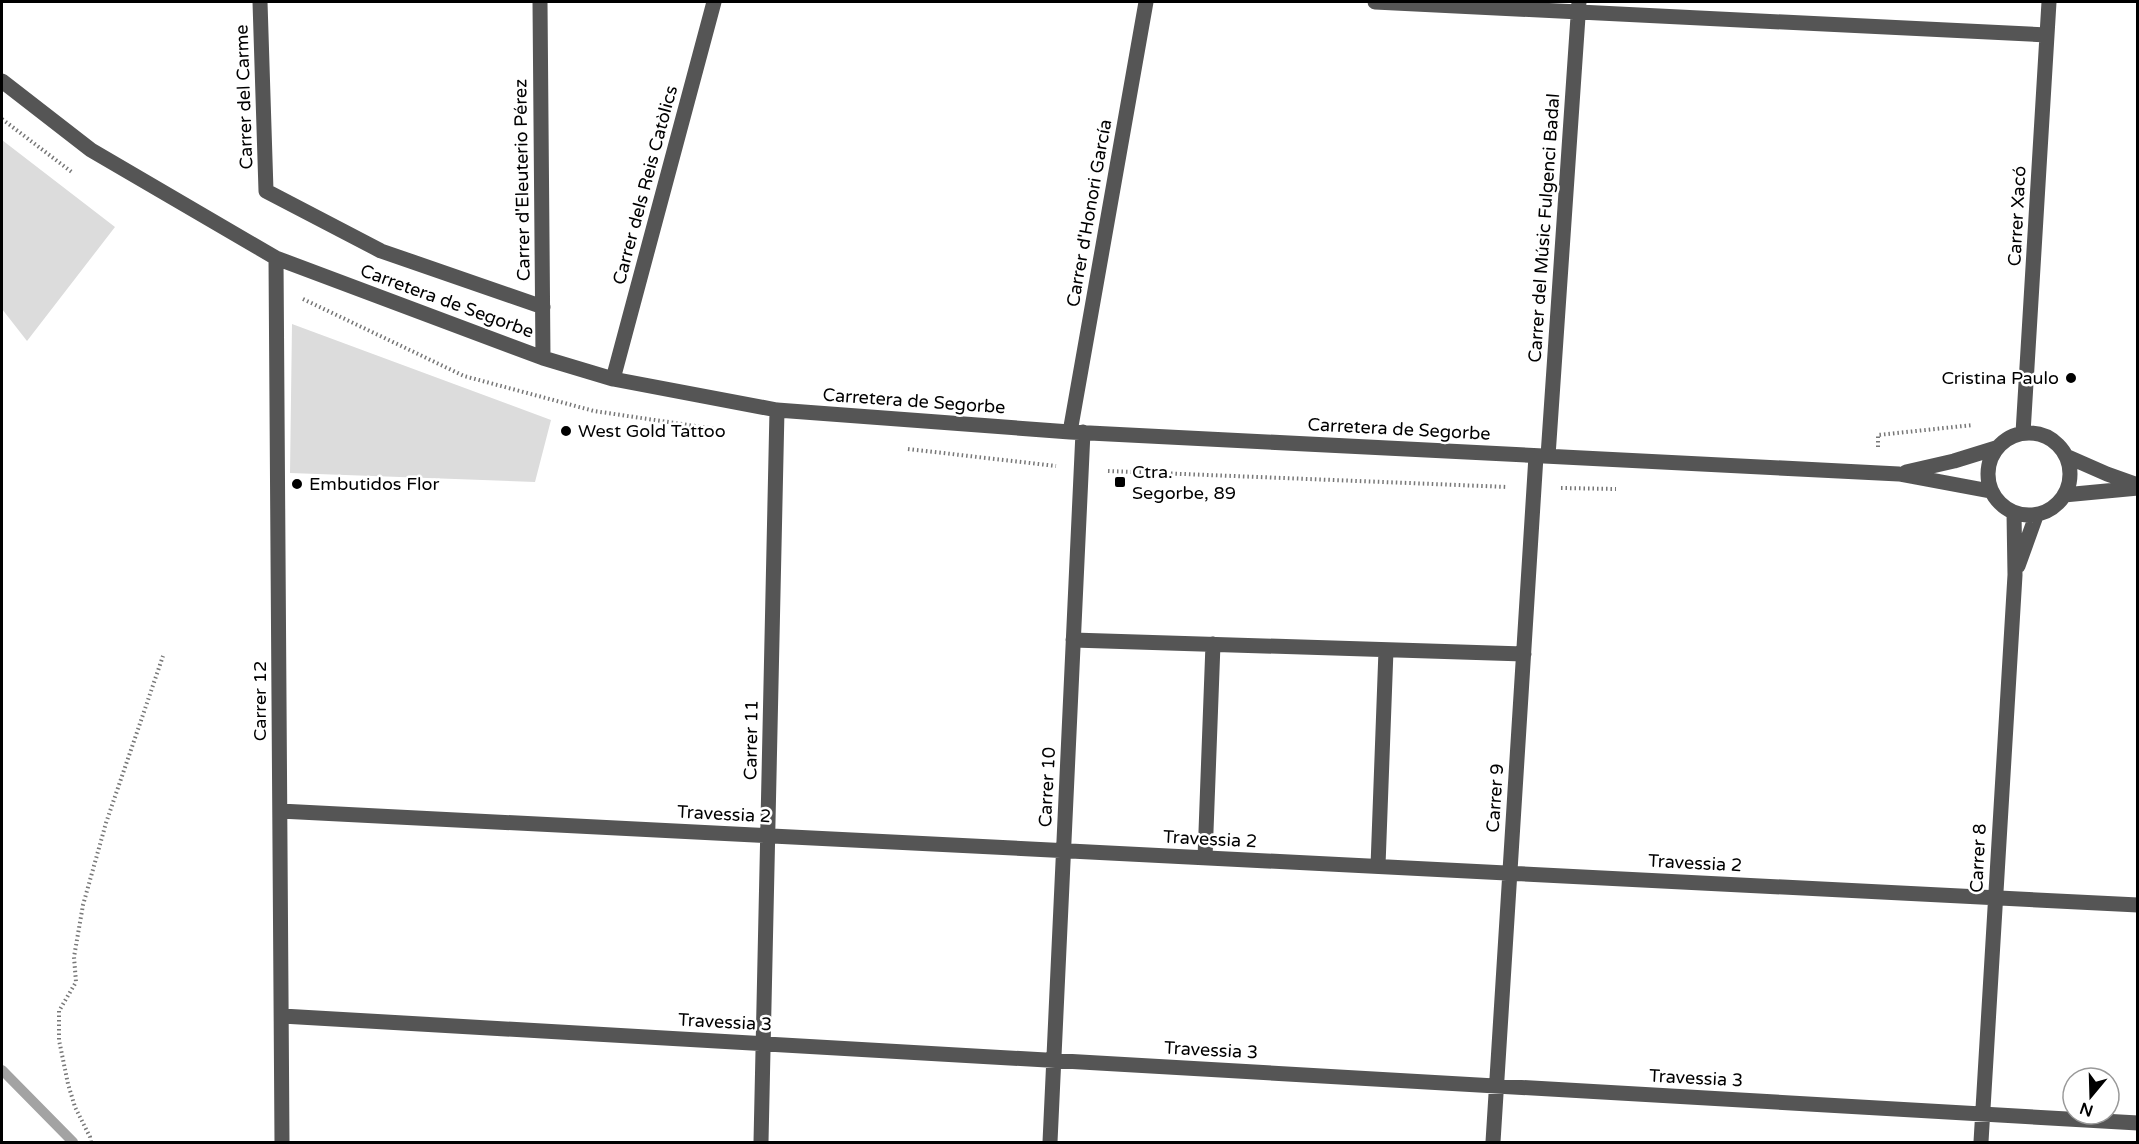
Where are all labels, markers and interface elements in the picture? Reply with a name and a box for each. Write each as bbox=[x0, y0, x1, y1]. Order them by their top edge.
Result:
street label: Carrer del Carme bbox=[230, 24, 258, 170]
street label: Carrer d'Eleuterio Pérez bbox=[509, 79, 535, 281]
street label: Carrer dels Reis Catòlics bbox=[608, 83, 682, 287]
street label: Carrer del Músic Fulgenci Badal bbox=[1524, 93, 1564, 363]
street label: Carrer d'Honori García bbox=[1062, 118, 1116, 308]
street label: Carrer Xacó bbox=[2003, 165, 2031, 267]
street label: Carretera de Segorbe bbox=[357, 259, 537, 343]
place label: Cristina Paulo bbox=[1941, 367, 2059, 389]
marker: Cristina Paulo bbox=[2064, 371, 2078, 385]
street label: Carretera de Segorbe bbox=[822, 384, 1006, 418]
street label: Carretera de Segorbe bbox=[1307, 413, 1491, 445]
place label: West Gold Tattoo bbox=[578, 420, 726, 442]
marker: West Gold Tattoo bbox=[559, 424, 573, 438]
place label: Ctra. Segorbe, 89 bbox=[1132, 461, 1236, 504]
place label: Embutidos Flor bbox=[309, 473, 439, 495]
marker: Ctra. Segorbe, 89 bbox=[1113, 475, 1127, 489]
marker: Embutidos Flor bbox=[290, 477, 304, 491]
street label: Carrer 12 bbox=[249, 661, 271, 741]
street label: Carrer 11 bbox=[739, 700, 763, 780]
street label: Carrer 10 bbox=[1034, 746, 1060, 828]
street label: Carrer 9 bbox=[1482, 763, 1508, 833]
street label: Travessia 2 bbox=[676, 801, 772, 827]
street label: Carrer 8 bbox=[1965, 823, 1991, 893]
street label: Travessia 2 bbox=[1162, 826, 1258, 852]
street label: Travessia 2 bbox=[1647, 850, 1743, 876]
street label: Travessia 3 bbox=[677, 1009, 773, 1035]
street label: Travessia 3 bbox=[1163, 1037, 1259, 1063]
street label: Travessia 3 bbox=[1648, 1065, 1744, 1091]
north arrow bbox=[2061, 1066, 2121, 1126]
text: N bbox=[2077, 1098, 2096, 1121]

